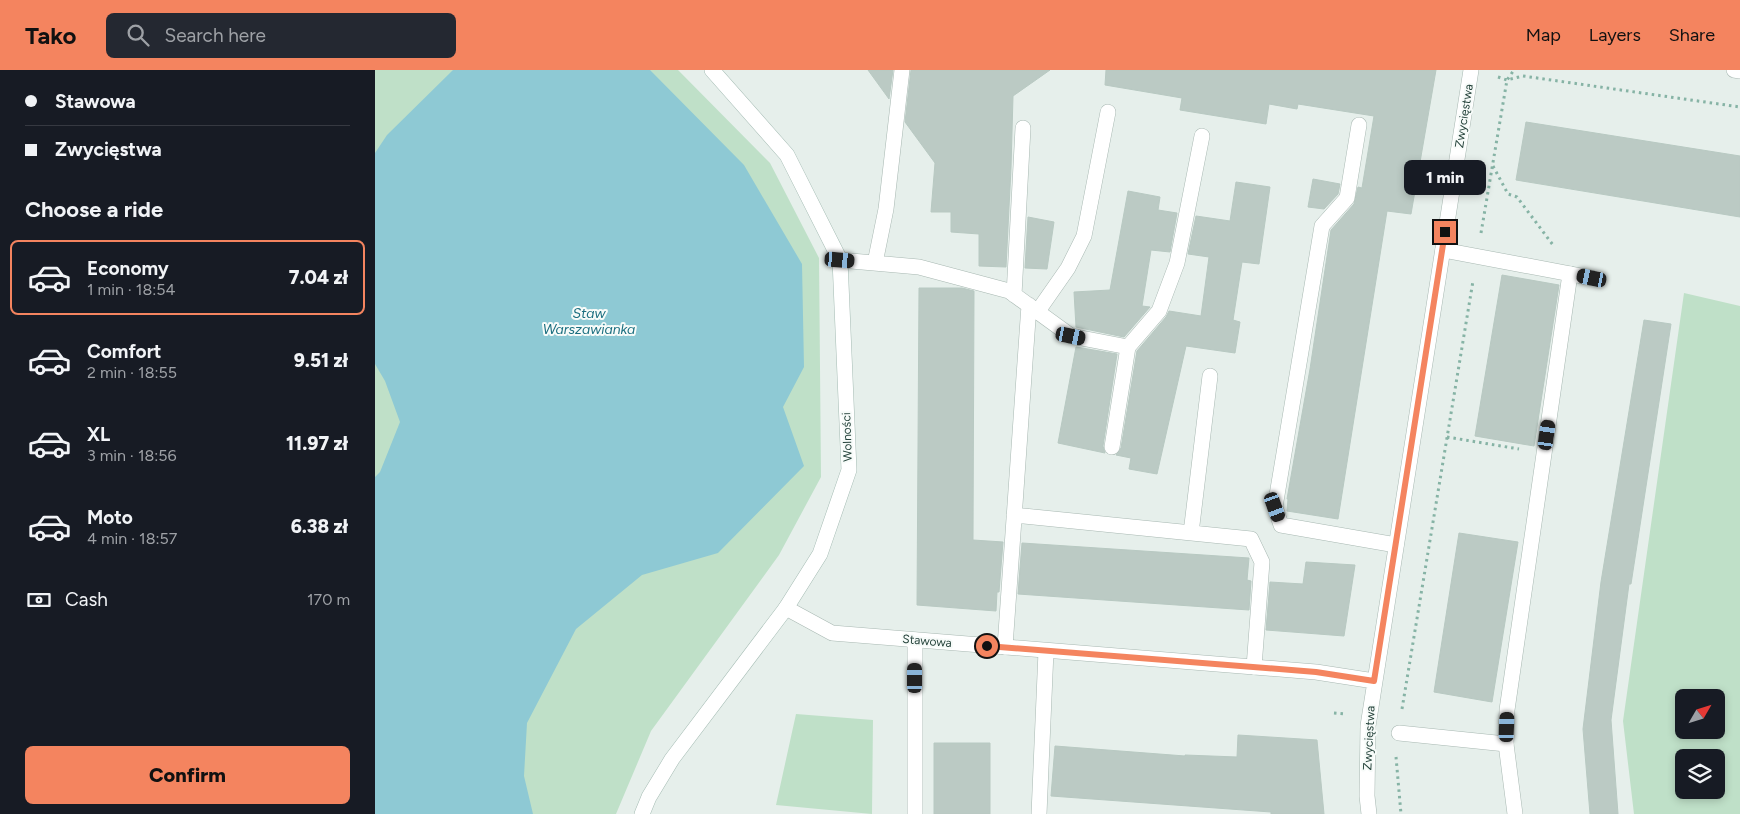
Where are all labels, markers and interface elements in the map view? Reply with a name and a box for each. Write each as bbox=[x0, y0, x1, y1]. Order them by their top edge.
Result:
search box bbox=[106, 13, 456, 58]
text: Tako bbox=[25, 21, 76, 50]
icon: search bbox=[124, 21, 152, 49]
text: Search here bbox=[164, 24, 266, 47]
text: Map bbox=[1526, 24, 1561, 46]
text: Layers bbox=[1589, 24, 1641, 46]
text: Share bbox=[1669, 24, 1715, 46]
street label: Zwycięstwa bbox=[1452, 83, 1476, 149]
text: Stawowa bbox=[55, 90, 136, 113]
text: Zwycięstwa bbox=[55, 138, 162, 161]
callout: 1 min bbox=[1404, 160, 1486, 194]
text: 1 min bbox=[1426, 168, 1464, 187]
text: Choose a ride bbox=[25, 196, 163, 223]
route end bbox=[1434, 221, 1456, 243]
car bbox=[824, 251, 855, 269]
icon: car bbox=[27, 255, 72, 300]
text: Economy bbox=[87, 257, 169, 280]
text: 7.04 zł bbox=[289, 266, 348, 289]
car bbox=[1575, 268, 1608, 288]
text: 1 min · 18:54 bbox=[87, 280, 175, 299]
water label: Staw Warszawianka bbox=[543, 305, 635, 338]
car bbox=[1054, 326, 1087, 346]
icon: car bbox=[27, 338, 72, 383]
text: Comfort bbox=[87, 340, 162, 363]
text: 9.51 zł bbox=[294, 349, 348, 372]
text: 2 min · 18:55 bbox=[87, 363, 177, 382]
street label: Wolności bbox=[839, 412, 855, 462]
car bbox=[1537, 419, 1556, 451]
icon: car bbox=[27, 421, 72, 466]
text: XL bbox=[87, 423, 110, 446]
text: 11.97 zł bbox=[286, 432, 348, 455]
text: 3 min · 18:56 bbox=[87, 446, 177, 465]
car bbox=[1262, 490, 1287, 524]
icon: car bbox=[27, 504, 72, 549]
text: Moto bbox=[87, 506, 133, 529]
text: 6.38 zł bbox=[291, 515, 348, 538]
text: 4 min · 18:57 bbox=[87, 529, 177, 548]
icon: cash bbox=[25, 586, 53, 614]
text: Cash bbox=[65, 588, 108, 611]
text: 170 m bbox=[307, 590, 350, 609]
street label: Stawowa bbox=[902, 632, 952, 650]
route start bbox=[976, 635, 998, 657]
car bbox=[907, 663, 922, 693]
north arrow bbox=[1675, 689, 1725, 739]
map controls bbox=[1675, 689, 1725, 799]
street label: Zwycięstwa bbox=[1360, 705, 1378, 771]
car bbox=[1498, 712, 1515, 742]
button: Confirm bbox=[25, 746, 350, 804]
button: layers bbox=[1675, 749, 1725, 799]

